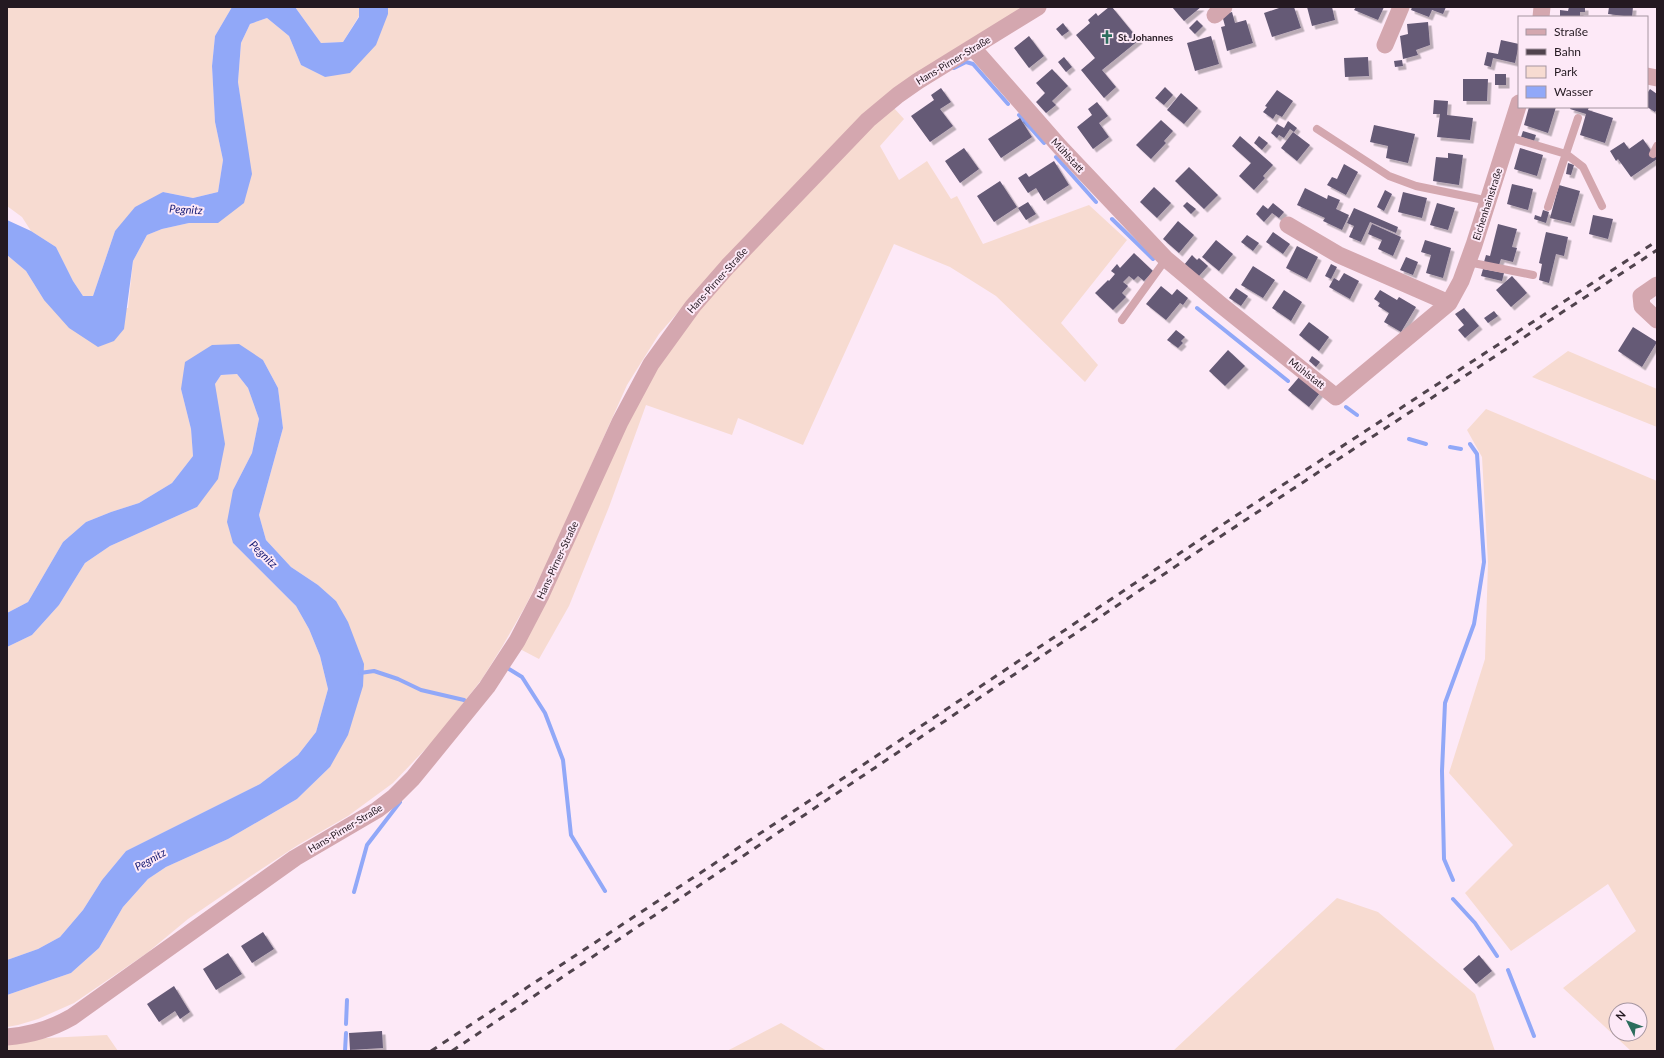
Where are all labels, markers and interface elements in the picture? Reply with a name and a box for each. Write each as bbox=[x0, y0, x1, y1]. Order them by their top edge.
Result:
legend bbox=[1518, 16, 1648, 108]
text: Straße bbox=[1554, 24, 1588, 39]
church icon: St. Johannes bbox=[1099, 29, 1115, 45]
place label: St. Johannes bbox=[1118, 31, 1174, 43]
street label: Hans-Pirner-Straße bbox=[914, 33, 992, 87]
text: Bahn bbox=[1554, 44, 1581, 59]
text: Park bbox=[1554, 64, 1578, 79]
text: Wasser bbox=[1554, 84, 1593, 99]
street label: Mühlstatt bbox=[1049, 135, 1087, 175]
street label: Eichenhainstraße bbox=[1470, 166, 1504, 242]
water label: Pegnitz bbox=[169, 202, 203, 216]
street label: Hans-Pirner-Straße bbox=[684, 245, 750, 315]
street label: Mühlstatt bbox=[1287, 355, 1328, 391]
street label: Hans-Pirner-Straße bbox=[534, 519, 580, 601]
water label: Pegnitz bbox=[247, 538, 281, 571]
street label: Hans-Pirner-Straße bbox=[306, 801, 384, 855]
water label: Pegnitz bbox=[132, 845, 168, 873]
north arrow bbox=[1608, 1002, 1648, 1042]
text: N bbox=[1613, 1007, 1628, 1022]

